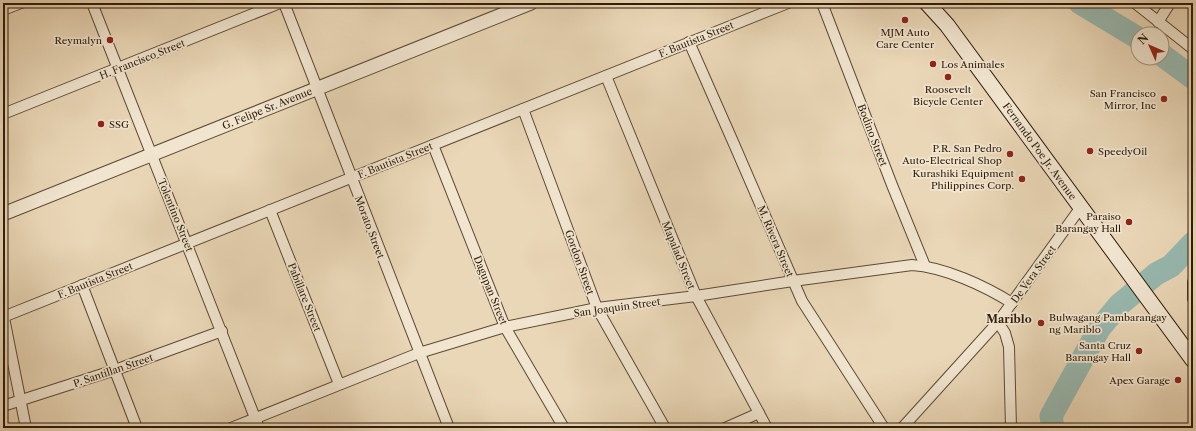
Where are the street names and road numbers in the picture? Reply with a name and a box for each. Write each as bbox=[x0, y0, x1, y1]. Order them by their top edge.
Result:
street label: F. Bautista Street bbox=[657, 18, 736, 60]
street label: H. Francisco Street bbox=[98, 36, 187, 83]
street label: G. Felipe Sr. Avenue bbox=[220, 84, 314, 132]
street label: Fernando Poe Jr. Avenue bbox=[1000, 100, 1080, 203]
street label: Bodino Street bbox=[855, 102, 891, 169]
street label: F. Bautista Street bbox=[356, 139, 435, 181]
street label: Tolentino Street bbox=[155, 177, 196, 254]
street label: Morato Street bbox=[352, 194, 388, 261]
street label: M. Rivera Street bbox=[755, 203, 797, 279]
street label: Mapalad Street bbox=[659, 219, 698, 291]
street label: Gordon Street bbox=[562, 228, 597, 297]
street label: De Vera Street bbox=[1008, 242, 1059, 306]
street label: Dagupan Street bbox=[471, 254, 511, 327]
street label: F. Bautista Street bbox=[56, 259, 135, 301]
street label: Pabillare Street bbox=[285, 261, 324, 334]
street label: San Joaquin Street bbox=[573, 295, 662, 320]
street label: P. Santillan Street bbox=[72, 351, 155, 390]

